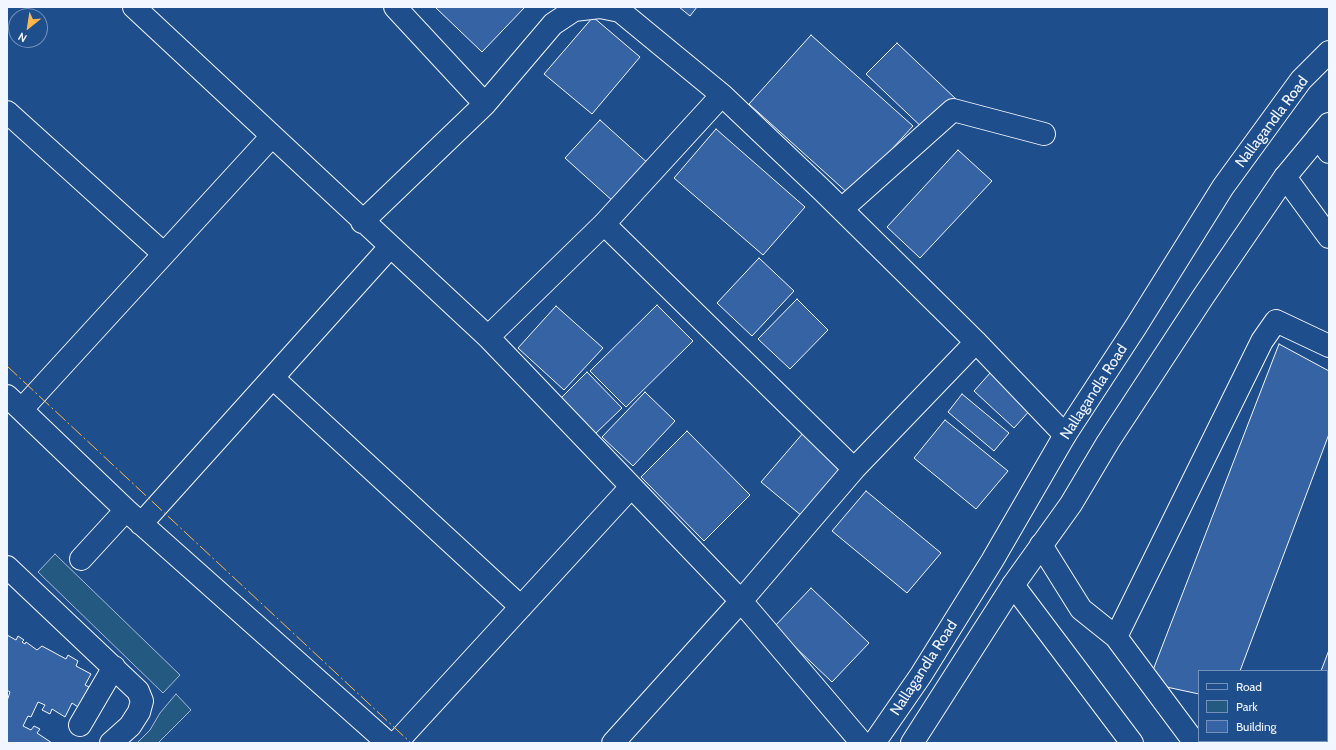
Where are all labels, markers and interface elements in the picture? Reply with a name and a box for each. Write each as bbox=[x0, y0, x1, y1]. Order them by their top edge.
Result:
north arrow bbox=[8, 8, 48, 48]
text: N bbox=[16, 30, 29, 46]
street label: Nallagandla Road bbox=[1232, 73, 1312, 171]
street label: Nallagandla Road bbox=[1057, 341, 1131, 443]
street label: Nallagandla Road bbox=[887, 617, 961, 719]
legend bbox=[1198, 670, 1328, 742]
text: Road bbox=[1236, 679, 1262, 694]
text: Park bbox=[1236, 699, 1258, 714]
text: Building bbox=[1236, 719, 1277, 734]

